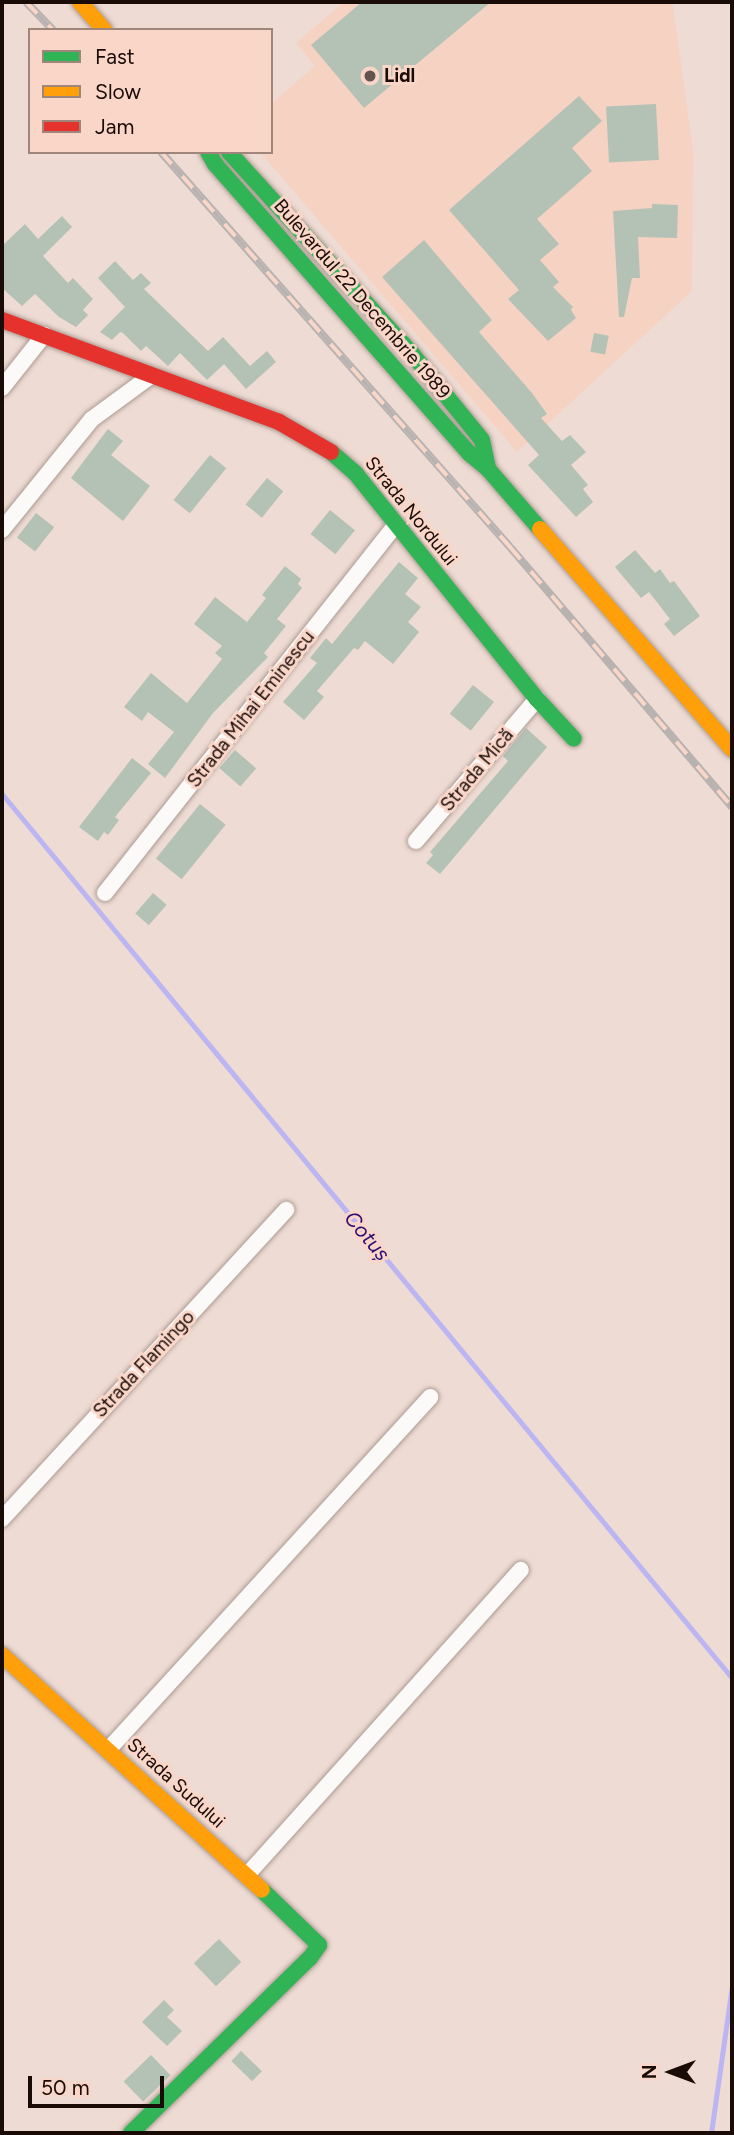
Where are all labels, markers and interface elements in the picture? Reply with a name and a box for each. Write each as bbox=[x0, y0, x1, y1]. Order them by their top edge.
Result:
legend bbox=[28, 28, 273, 154]
text: Fast bbox=[95, 44, 135, 69]
place label: Lidl bbox=[384, 65, 415, 87]
marker: Lidl bbox=[362, 68, 378, 84]
text: Slow bbox=[95, 79, 141, 104]
text: Jam bbox=[95, 114, 134, 139]
street label: Bulevardul 22 Decembrie 1989 bbox=[269, 194, 455, 404]
street label: Strada Nordului bbox=[360, 452, 462, 570]
street label: Strada Mihai Eminescu bbox=[183, 626, 319, 792]
street label: Strada Mică bbox=[436, 724, 518, 816]
water label: Cotuș bbox=[339, 1206, 395, 1266]
street label: Strada Flamingo bbox=[89, 1306, 199, 1422]
street label: Strada Sudului bbox=[122, 1733, 230, 1833]
north arrow bbox=[636, 2037, 706, 2107]
scale bar bbox=[32, 2062, 168, 2106]
text: N bbox=[638, 2065, 661, 2079]
text: 50 m bbox=[41, 2075, 90, 2100]

